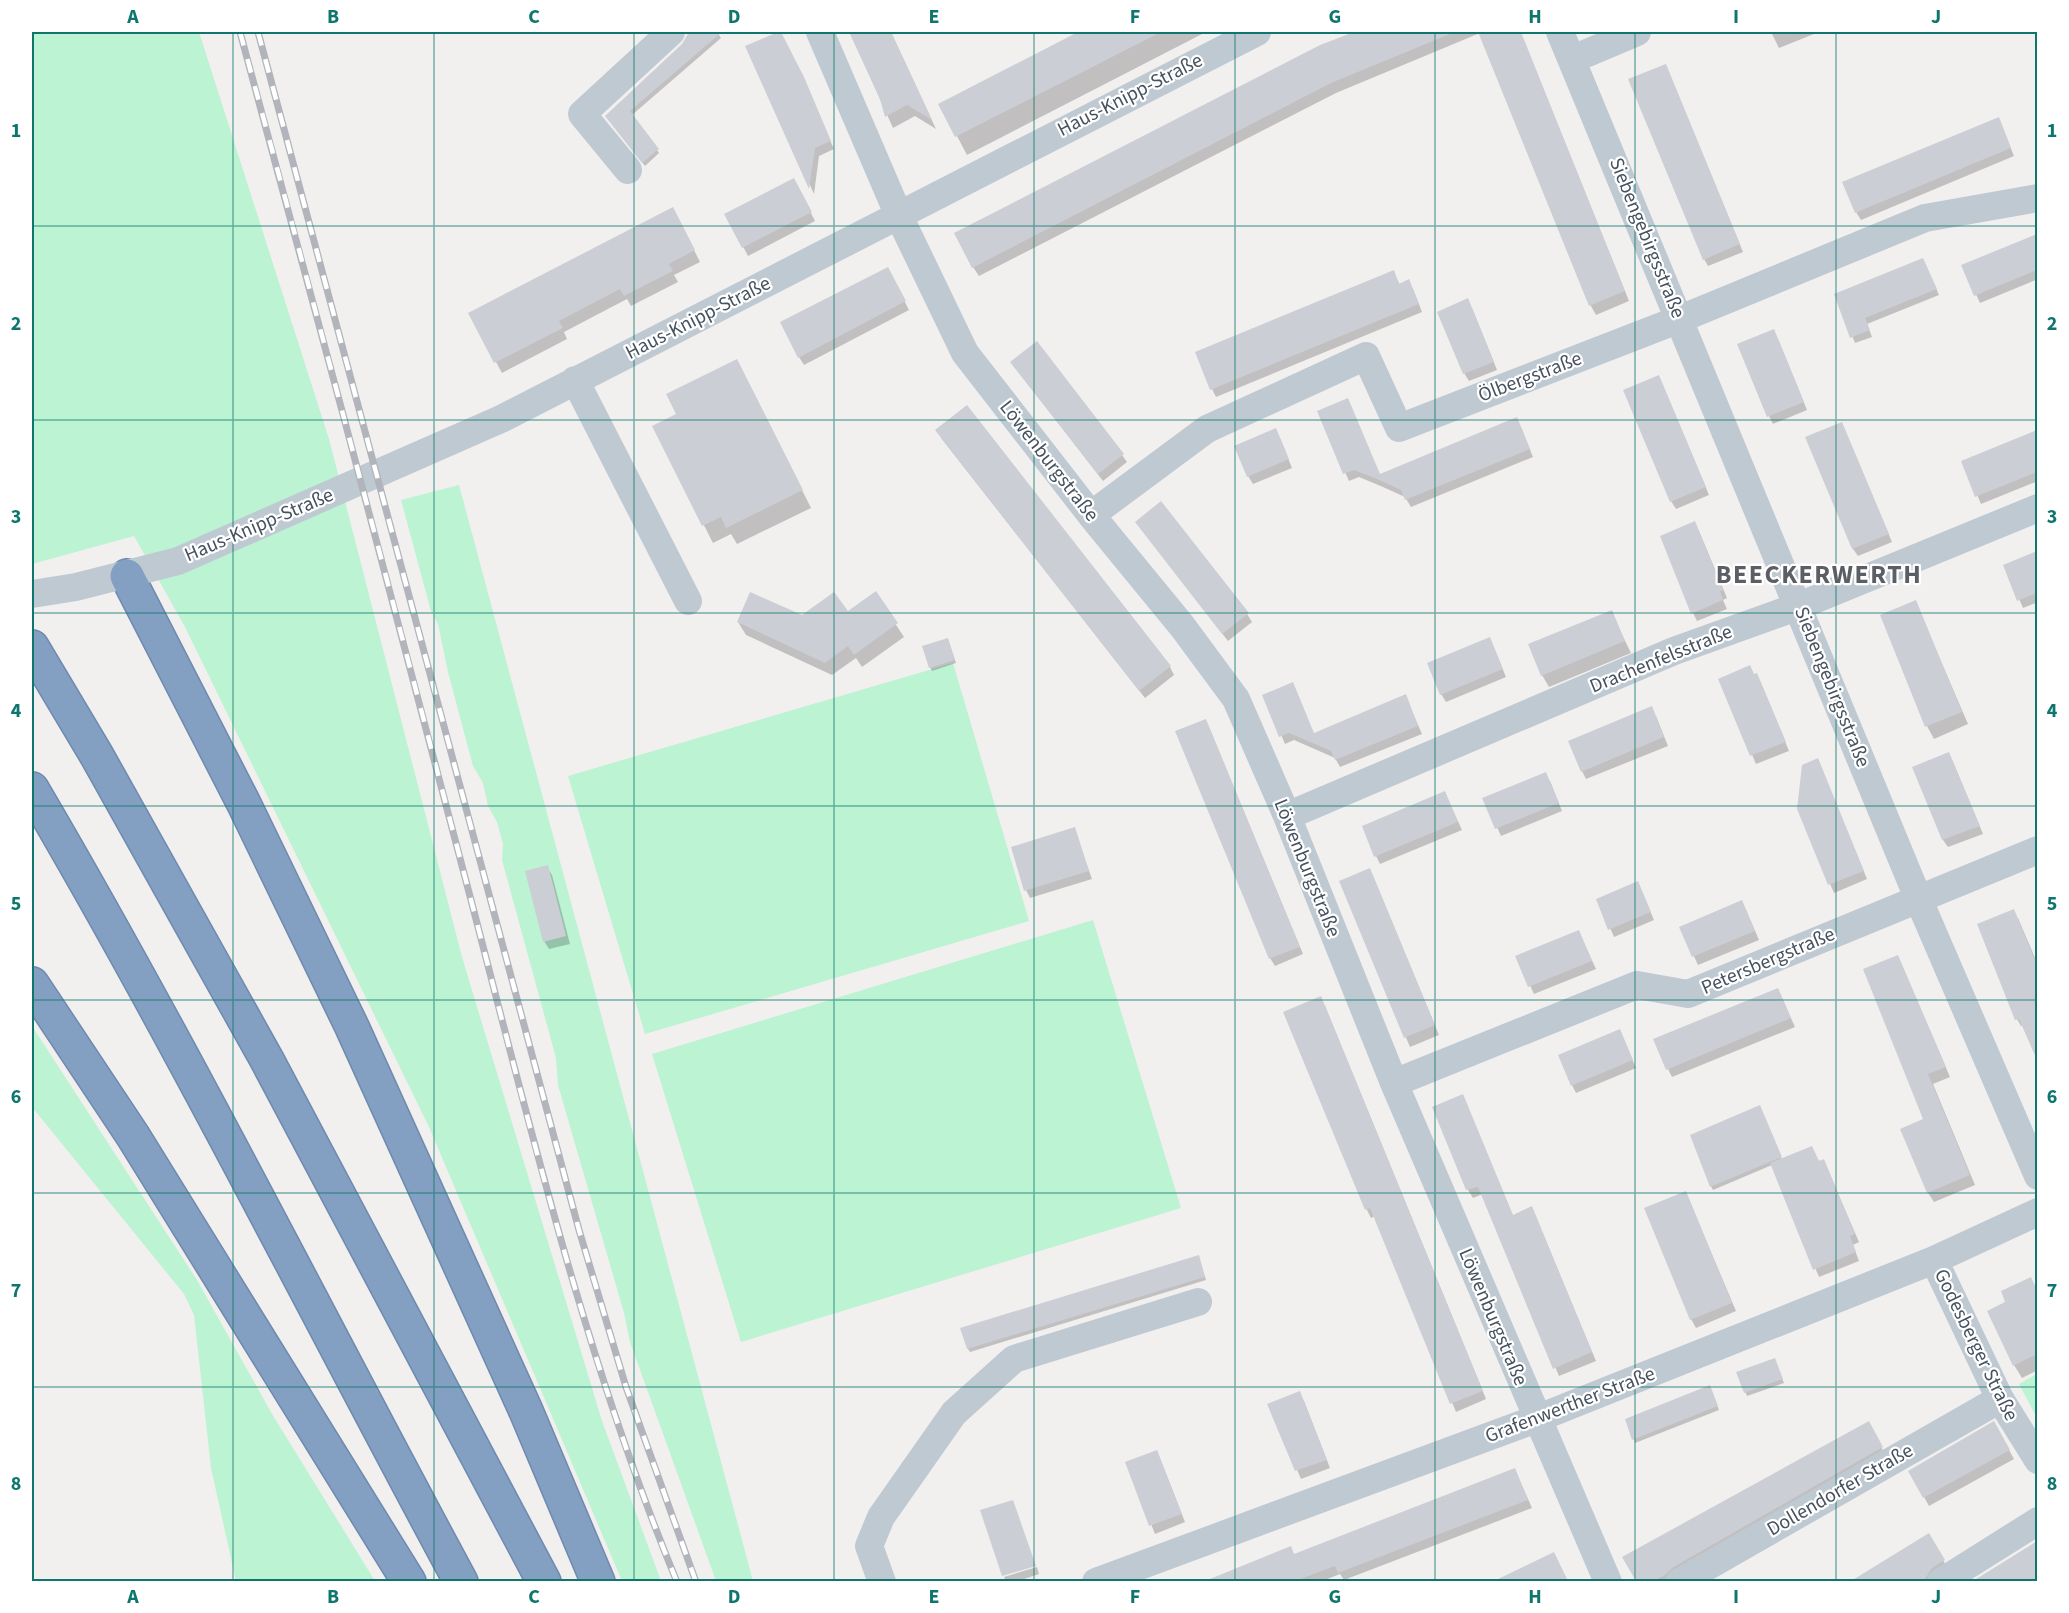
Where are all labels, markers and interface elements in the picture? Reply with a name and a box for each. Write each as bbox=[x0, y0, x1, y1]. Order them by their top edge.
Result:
text: A bbox=[126, 3, 139, 31]
text: B bbox=[327, 3, 339, 31]
text: C bbox=[528, 3, 540, 31]
text: D bbox=[728, 3, 740, 31]
text: E bbox=[929, 3, 939, 31]
text: F bbox=[1130, 3, 1140, 31]
text: G bbox=[1329, 3, 1341, 31]
text: H bbox=[1528, 3, 1542, 31]
text: I bbox=[1733, 3, 1739, 31]
text: J bbox=[1931, 3, 1941, 31]
street label: Haus-Knipp-Straße bbox=[1053, 46, 1207, 144]
text: 1 bbox=[11, 117, 21, 145]
text: 1 bbox=[2047, 117, 2057, 145]
street label: Siebengebirgsstraße bbox=[1602, 153, 1692, 323]
street label: Haus-Knipp-Straße bbox=[621, 269, 775, 367]
text: 2 bbox=[11, 310, 21, 338]
text: 2 bbox=[2047, 310, 2057, 338]
street label: Ölbergstraße bbox=[1474, 344, 1586, 410]
street label: Löwenburgstraße bbox=[993, 394, 1105, 528]
street label: Haus-Knipp-Straße bbox=[180, 481, 338, 569]
text: 3 bbox=[11, 503, 21, 531]
text: 3 bbox=[2047, 503, 2057, 531]
district label: BEECKERWERTH bbox=[1716, 556, 1922, 593]
street label: Siebengebirgsstraße bbox=[1787, 602, 1877, 772]
street label: Drachenfelsstraße bbox=[1586, 618, 1737, 700]
text: 4 bbox=[11, 697, 22, 725]
text: 4 bbox=[2047, 697, 2058, 725]
street label: Löwenburgstraße bbox=[1267, 795, 1348, 941]
text: 5 bbox=[11, 890, 21, 918]
text: 5 bbox=[2047, 890, 2057, 918]
street label: Petersbergstraße bbox=[1697, 920, 1839, 1002]
text: 6 bbox=[11, 1083, 21, 1111]
text: 6 bbox=[2047, 1083, 2057, 1111]
street label: Löwenburgstraße bbox=[1451, 1244, 1535, 1390]
street label: Godesberger Straße bbox=[1927, 1264, 2025, 1426]
text: 7 bbox=[11, 1277, 21, 1305]
text: 7 bbox=[2047, 1277, 2057, 1305]
street label: Grafenwerther Straße bbox=[1481, 1360, 1659, 1450]
street label: Dollendorfer Straße bbox=[1762, 1437, 1918, 1543]
text: 8 bbox=[11, 1470, 21, 1498]
text: 8 bbox=[2047, 1470, 2057, 1498]
text: A bbox=[126, 1583, 139, 1611]
text: B bbox=[327, 1583, 339, 1611]
text: C bbox=[528, 1583, 540, 1611]
text: D bbox=[728, 1583, 740, 1611]
text: E bbox=[929, 1583, 939, 1611]
text: F bbox=[1130, 1583, 1140, 1611]
text: G bbox=[1329, 1583, 1341, 1611]
text: H bbox=[1528, 1583, 1542, 1611]
text: I bbox=[1733, 1583, 1739, 1611]
text: J bbox=[1931, 1583, 1941, 1611]

